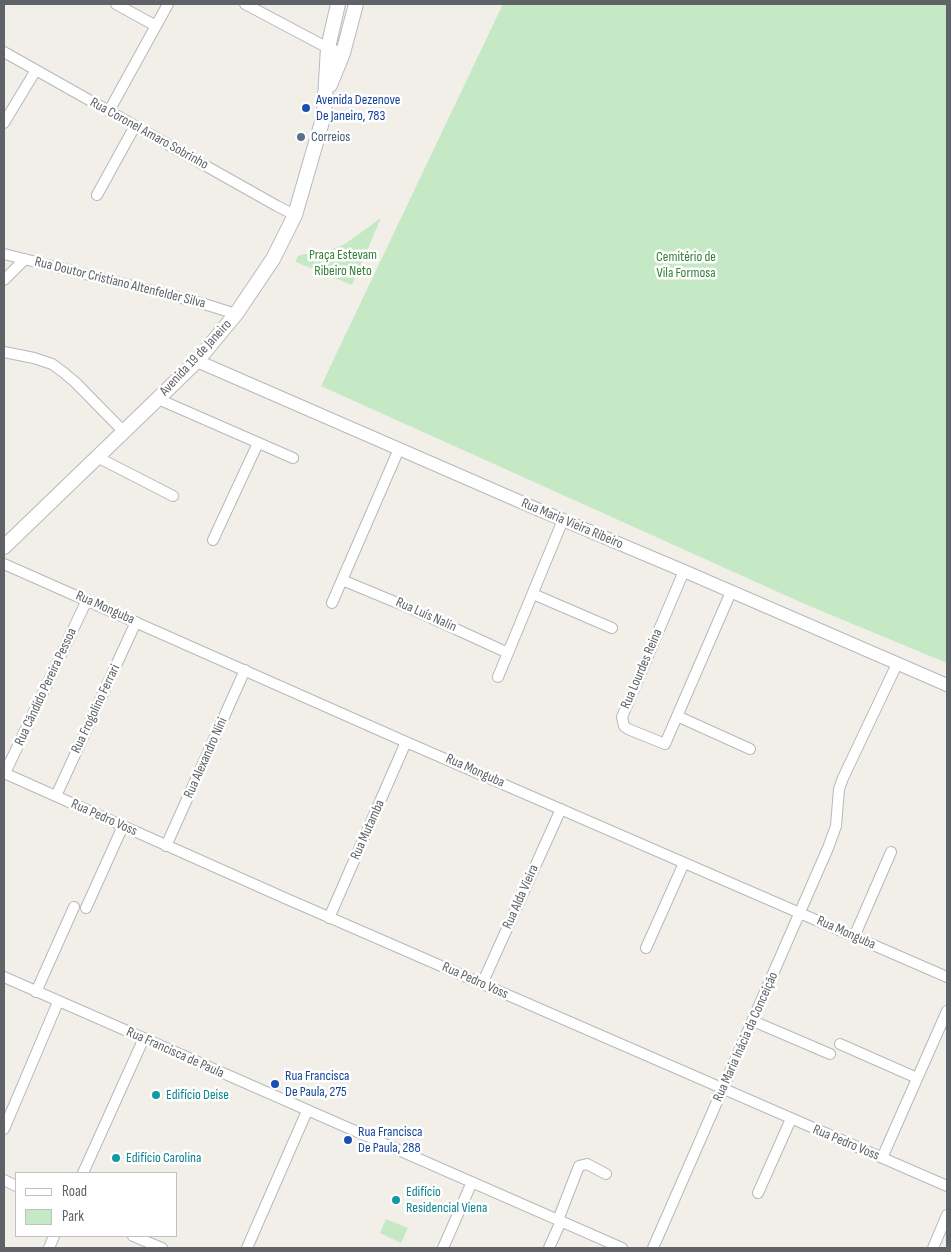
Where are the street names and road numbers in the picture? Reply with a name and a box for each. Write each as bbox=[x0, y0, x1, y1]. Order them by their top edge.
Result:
street label: Rua Coronel Amaro Sobrinho bbox=[87, 94, 211, 174]
street label: Rua Doutor Cristiano Altenfelder Silva bbox=[33, 254, 207, 312]
street label: Avenida 19 de Janeiro bbox=[156, 316, 236, 400]
street label: Rua Maria Vieira Ribeiro bbox=[518, 495, 626, 553]
street label: Rua Monguba bbox=[73, 588, 137, 628]
street label: Rua Luís Nalin bbox=[393, 594, 459, 636]
street label: Rua Cândido Pereira Pessoa bbox=[11, 626, 81, 748]
street label: Rua Lourdes Reina bbox=[618, 627, 666, 711]
street label: Rua Frogolino Ferrari bbox=[68, 662, 124, 756]
street label: Rua Alexandro Nini bbox=[181, 715, 231, 801]
street label: Rua Monguba bbox=[443, 751, 507, 791]
street label: Rua Pedro Voss bbox=[68, 796, 140, 840]
street label: Rua Mutamba bbox=[347, 797, 389, 863]
street label: Rua Alda Vieira bbox=[499, 862, 543, 932]
street label: Rua Monguba bbox=[814, 913, 878, 953]
street label: Rua Pedro Voss bbox=[439, 959, 511, 1003]
street label: Rua Maria Inácia da Conceição bbox=[710, 970, 782, 1104]
street label: Rua Francisca de Paula bbox=[123, 1024, 227, 1082]
street label: Rua Pedro Voss bbox=[810, 1121, 882, 1165]

